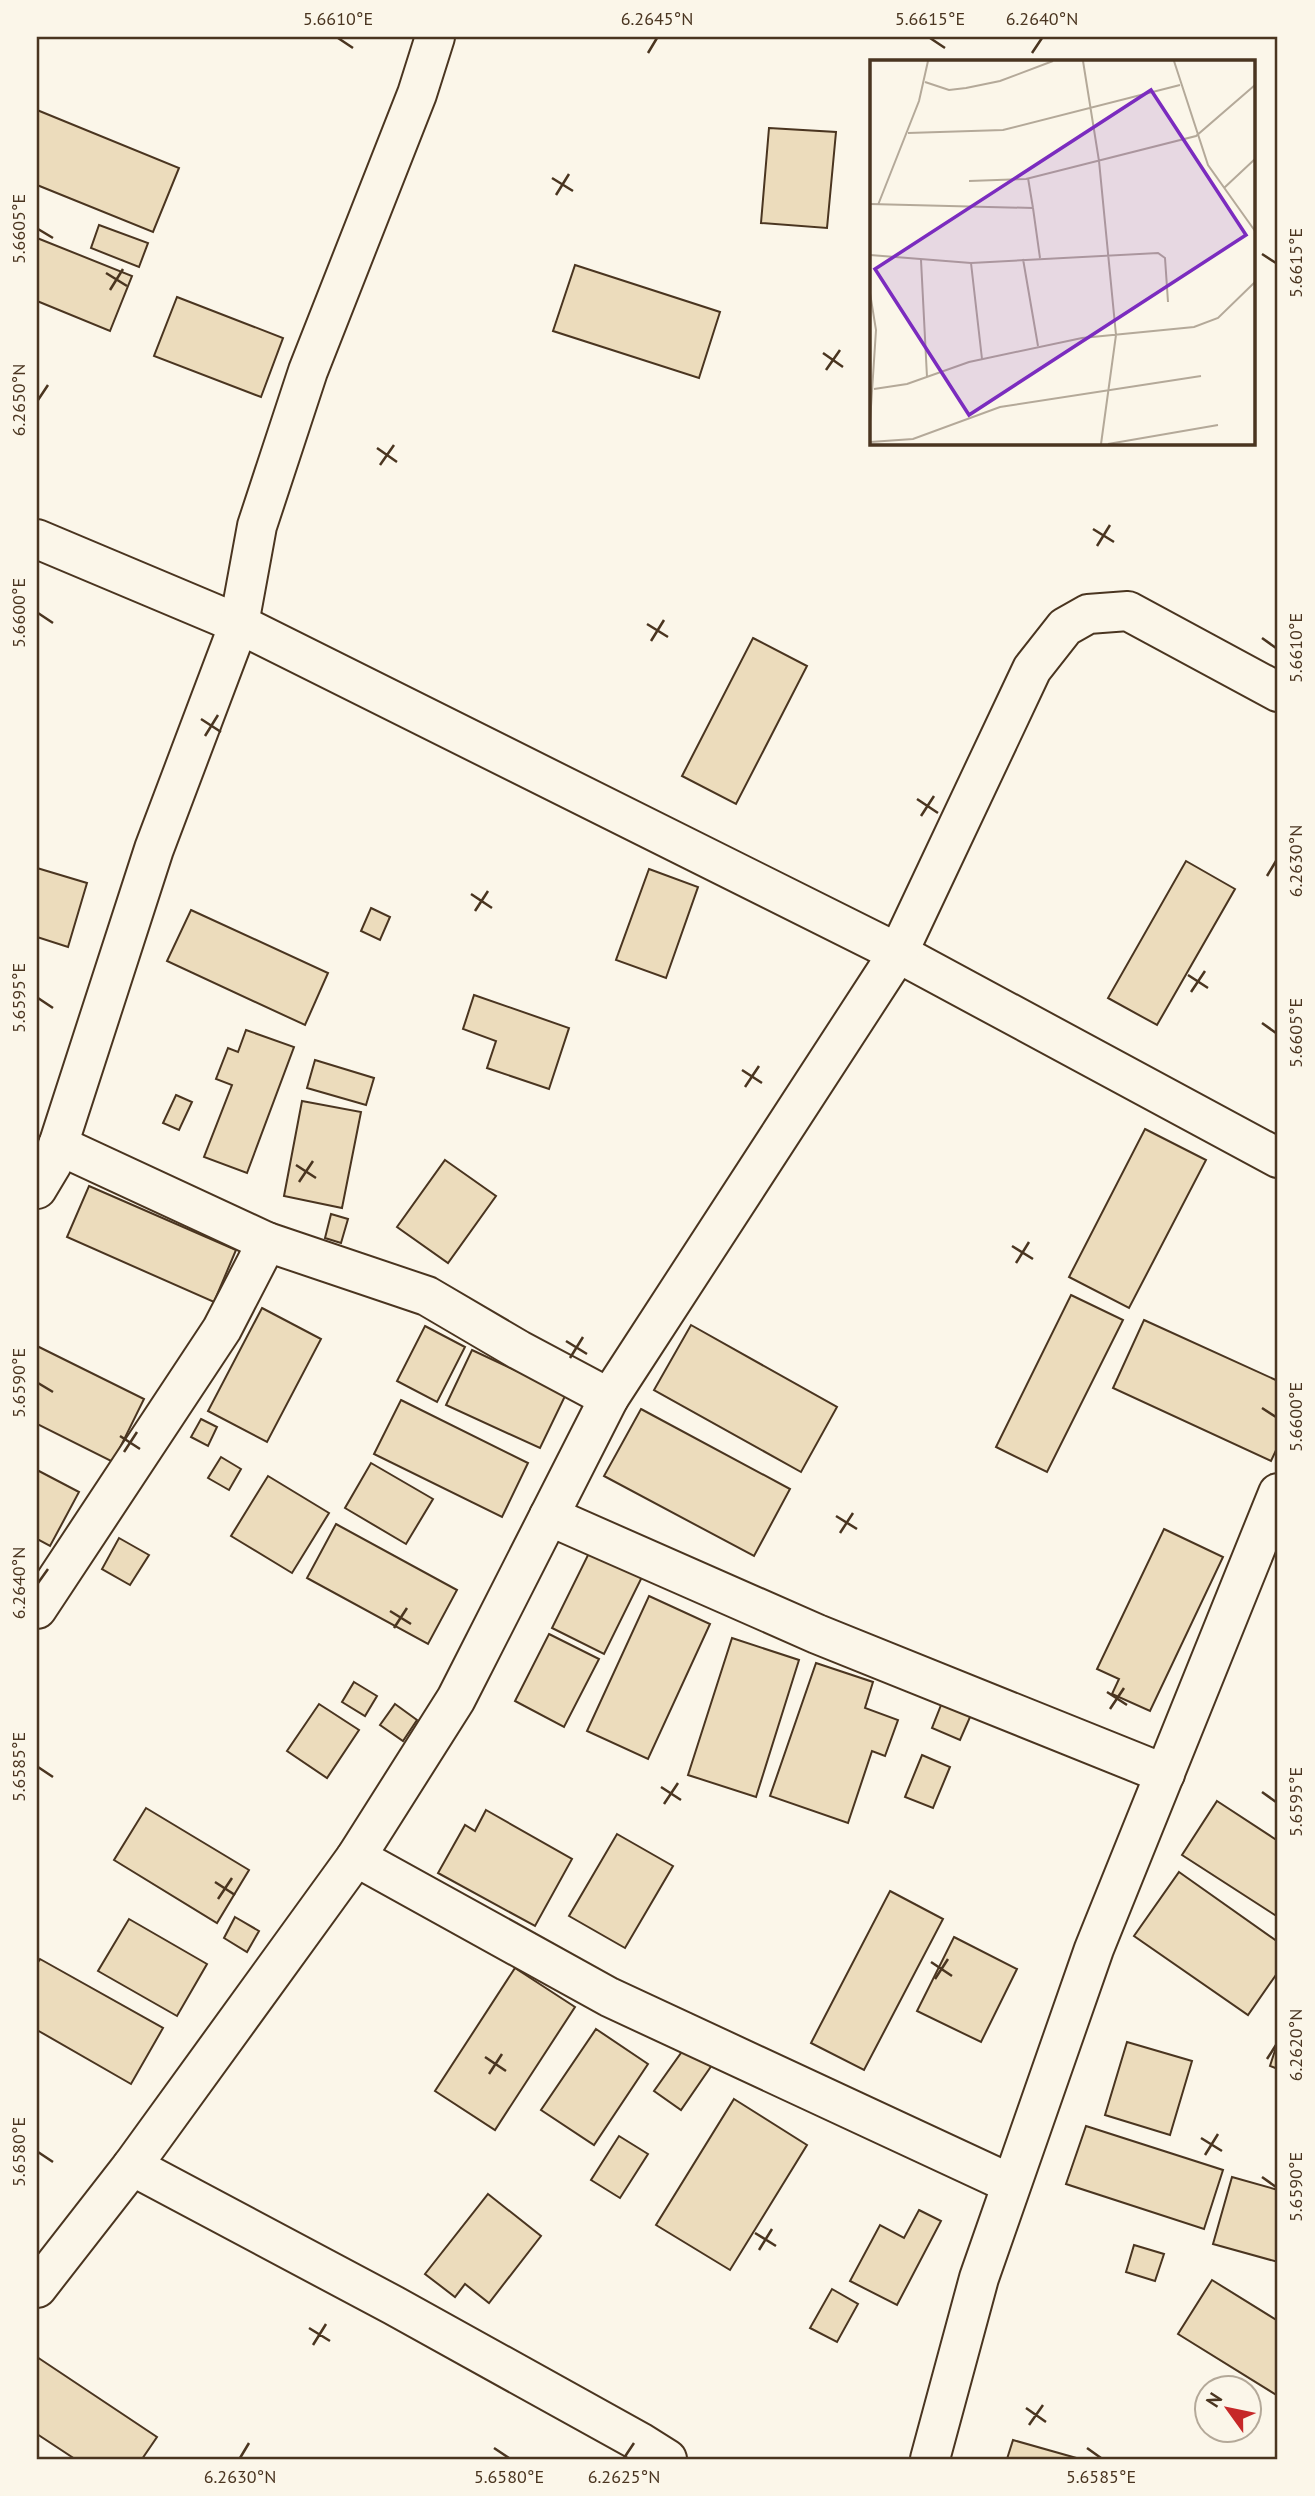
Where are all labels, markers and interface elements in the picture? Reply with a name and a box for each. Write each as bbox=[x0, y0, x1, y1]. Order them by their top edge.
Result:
text: 5.6610°E bbox=[303, 7, 373, 30]
text: 6.2645°N bbox=[621, 7, 693, 30]
text: 5.6615°E bbox=[895, 7, 965, 30]
text: 6.2640°N bbox=[1006, 7, 1078, 30]
inset map bbox=[870, 60, 1256, 444]
text: 5.6605°E bbox=[7, 194, 30, 264]
text: 5.6615°E bbox=[1284, 228, 1307, 298]
text: 6.2650°N bbox=[7, 364, 30, 436]
text: 5.6600°E bbox=[7, 578, 30, 648]
text: 5.6610°E bbox=[1284, 613, 1307, 683]
text: 6.2630°N bbox=[1284, 825, 1307, 897]
text: 5.6595°E bbox=[7, 963, 30, 1033]
text: 5.6605°E bbox=[1284, 998, 1307, 1068]
text: 5.6590°E bbox=[7, 1348, 30, 1418]
text: 5.6600°E bbox=[1284, 1382, 1307, 1452]
text: 6.2640°N bbox=[7, 1547, 30, 1619]
text: 5.6585°E bbox=[7, 1732, 30, 1802]
text: 5.6595°E bbox=[1284, 1767, 1307, 1837]
text: 6.2620°N bbox=[1284, 2009, 1307, 2081]
text: 5.6580°E bbox=[7, 2117, 30, 2187]
text: 5.6590°E bbox=[1284, 2152, 1307, 2222]
north arrow bbox=[1192, 2374, 1262, 2444]
text: N bbox=[1200, 2388, 1227, 2412]
text: 6.2630°N bbox=[204, 2465, 276, 2488]
text: 5.6580°E bbox=[474, 2465, 544, 2488]
text: 6.2625°N bbox=[588, 2465, 660, 2488]
text: 5.6585°E bbox=[1066, 2465, 1136, 2488]

